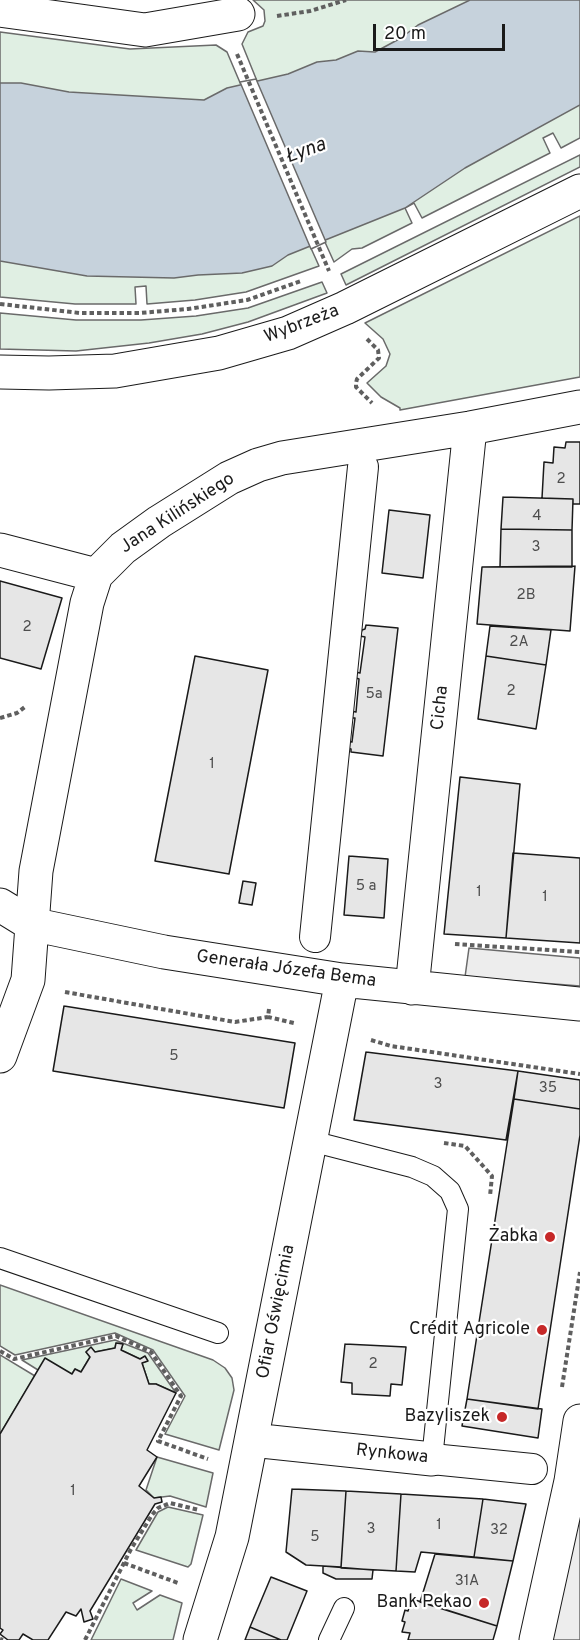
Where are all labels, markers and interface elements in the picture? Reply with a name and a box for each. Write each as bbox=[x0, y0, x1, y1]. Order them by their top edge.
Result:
scale bar bbox=[376, 12, 508, 50]
text: 20 m bbox=[384, 23, 426, 46]
water label: Łyna bbox=[282, 134, 330, 170]
street label: Wybrzeża bbox=[262, 301, 342, 349]
street label: Jana Kilińskiego bbox=[117, 469, 239, 559]
house number: 2 bbox=[556, 471, 566, 489]
house number: 4 bbox=[532, 508, 542, 526]
house number: 3 bbox=[531, 539, 541, 557]
house number: 2B bbox=[516, 587, 536, 605]
house number: 2 bbox=[22, 619, 32, 637]
house number: 2A bbox=[509, 634, 529, 652]
house number: 2 bbox=[506, 683, 516, 701]
street label: Cicha bbox=[428, 685, 454, 731]
house number: 5a bbox=[365, 686, 383, 704]
house number: 1 bbox=[209, 756, 215, 774]
house number: 5 a bbox=[356, 878, 376, 896]
house number: 1 bbox=[476, 884, 482, 902]
house number: 1 bbox=[542, 889, 548, 907]
street label: Generała Józefa Bema bbox=[195, 947, 377, 993]
house number: 5 bbox=[169, 1048, 179, 1066]
house number: 3 bbox=[433, 1076, 443, 1094]
house number: 35 bbox=[539, 1080, 557, 1098]
place label: Żabka bbox=[488, 1226, 538, 1248]
marker: Żabka bbox=[543, 1230, 557, 1244]
street label: Ofiar Oświęcimia bbox=[253, 1243, 301, 1381]
place label: Crédit Agricole bbox=[409, 1319, 530, 1341]
marker: Crédit Agricole bbox=[535, 1323, 549, 1337]
house number: 2 bbox=[368, 1356, 378, 1374]
place label: Bazyliszek bbox=[404, 1406, 490, 1428]
marker: Bazyliszek bbox=[495, 1410, 509, 1424]
street label: Rynkowa bbox=[355, 1440, 429, 1470]
house number: 1 bbox=[70, 1483, 76, 1501]
house number: 1 bbox=[436, 1517, 442, 1535]
house number: 3 bbox=[366, 1521, 376, 1539]
house number: 32 bbox=[490, 1522, 508, 1540]
house number: 5 bbox=[310, 1529, 320, 1547]
house number: 31A bbox=[455, 1573, 479, 1591]
place label: Bank Pekao bbox=[376, 1592, 472, 1614]
marker: Bank Pekao bbox=[477, 1596, 491, 1610]

